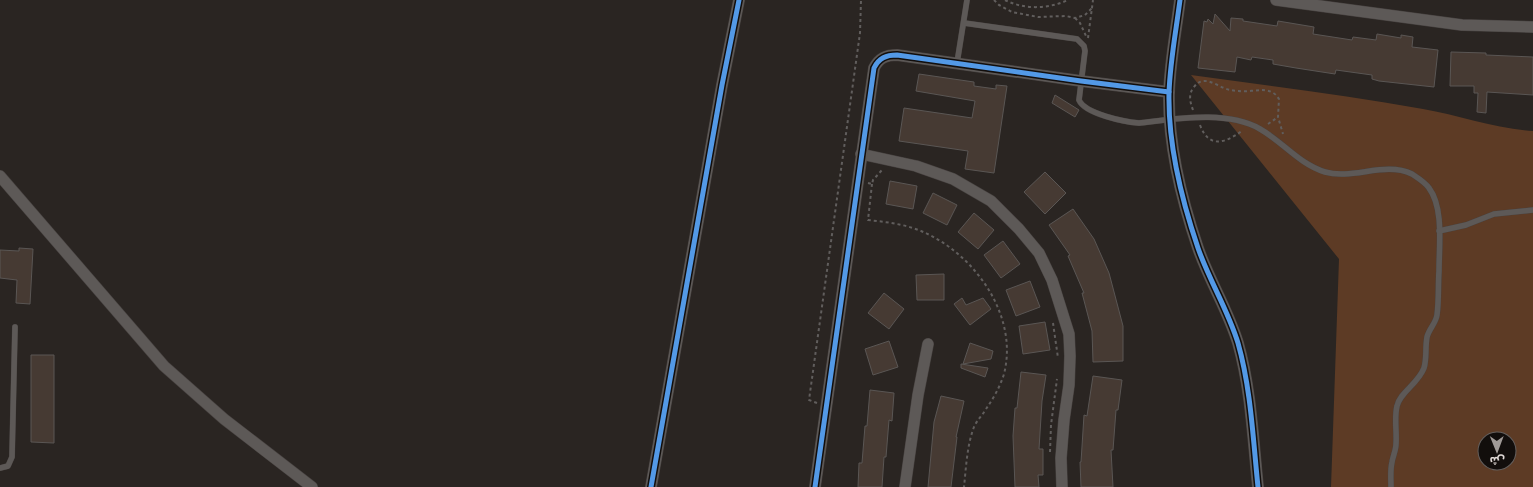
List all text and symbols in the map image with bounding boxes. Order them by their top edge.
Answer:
north arrow [1477,431,1517,471]
text: ش [1490,454,1505,469]

